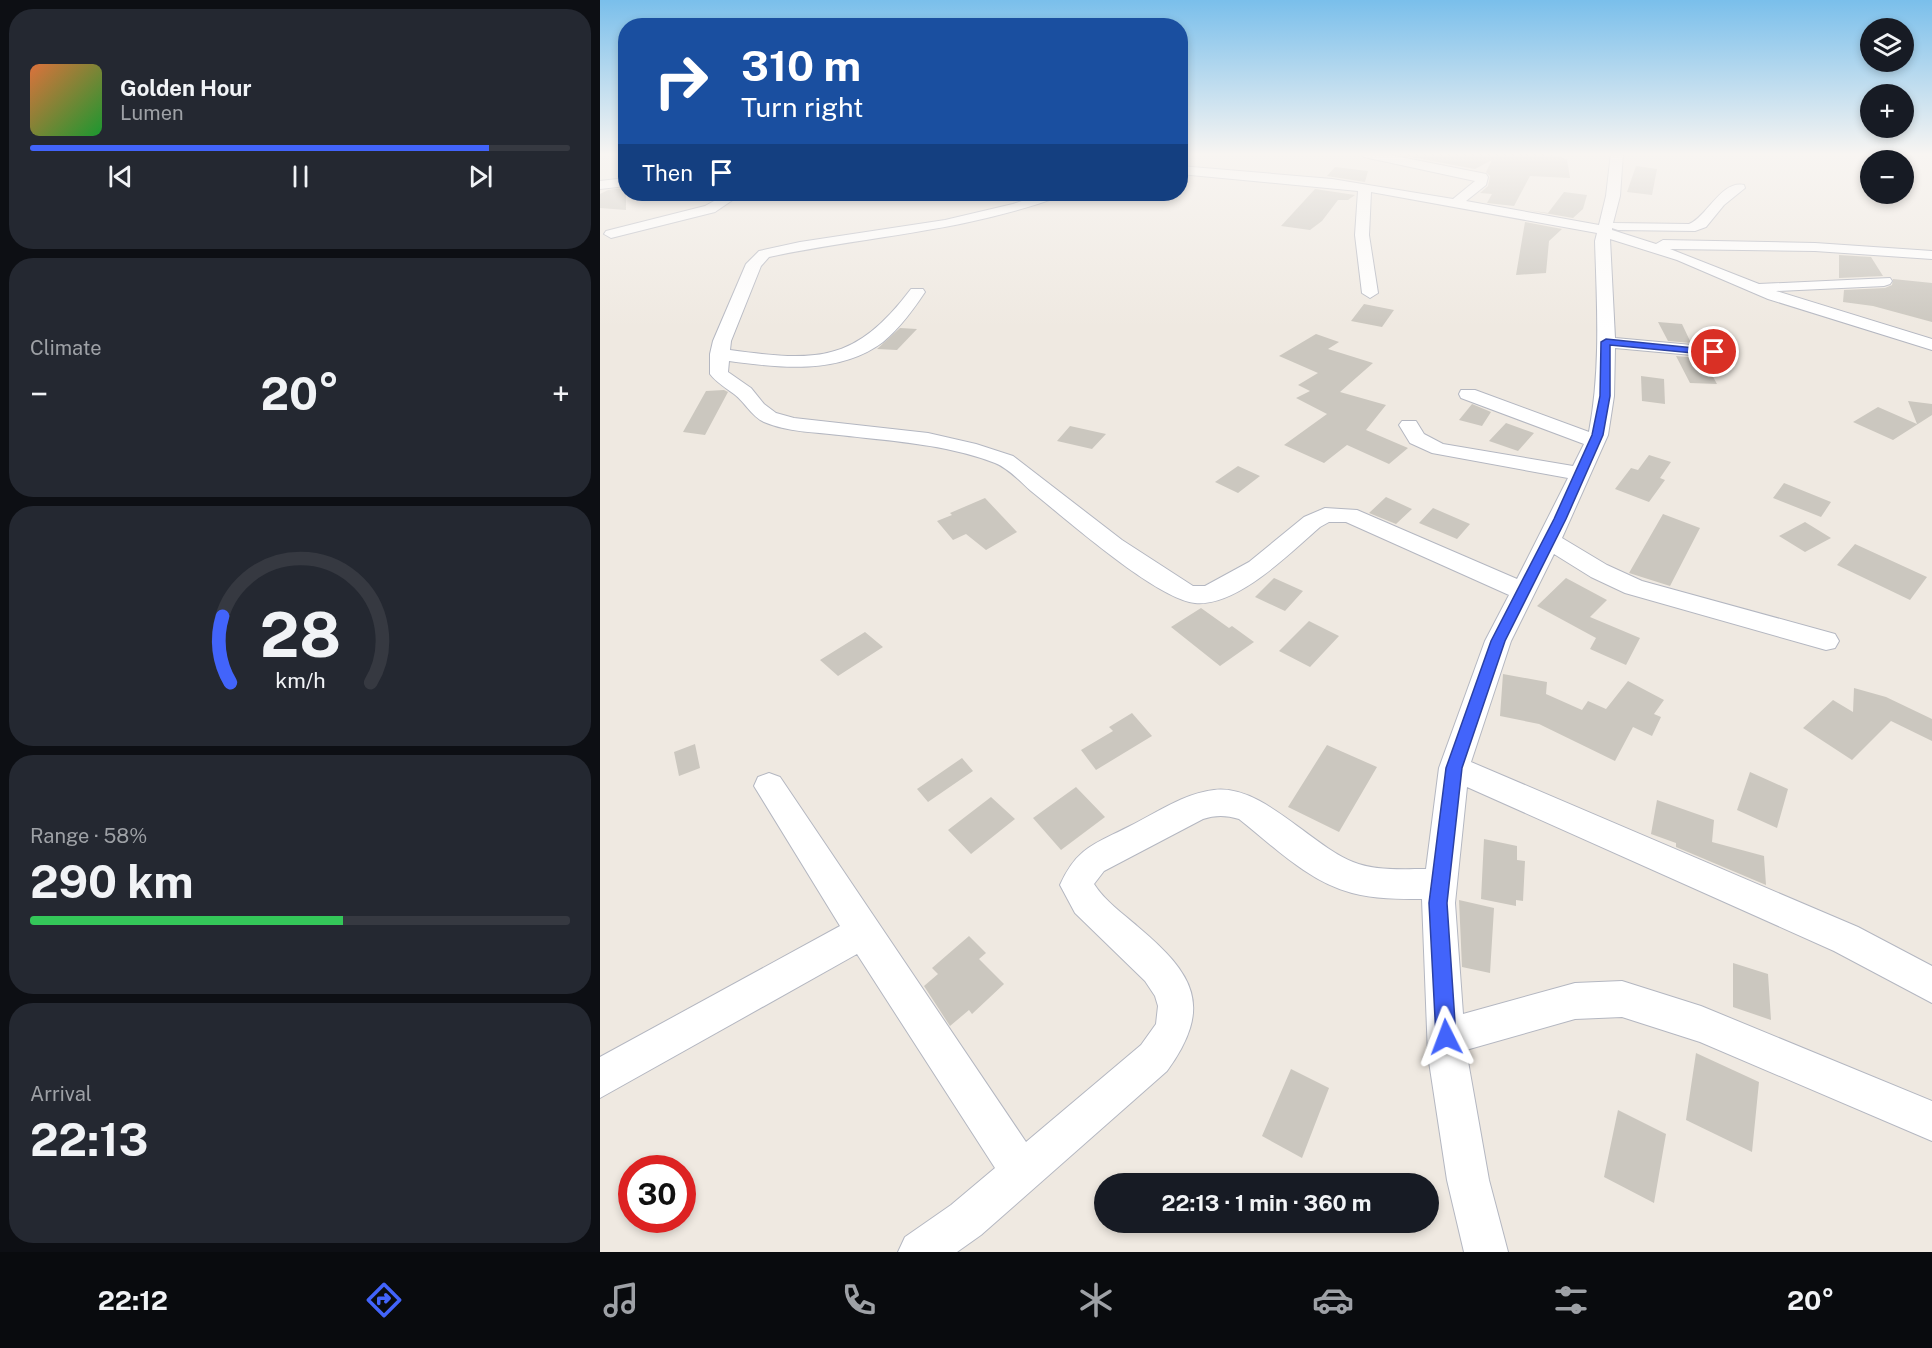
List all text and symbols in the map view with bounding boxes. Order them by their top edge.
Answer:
map controls [1860,18,1914,204]
button: layers [1860,18,1914,72]
text: 310 m [741,41,861,90]
icon: right [642,42,720,120]
text: Golden Hour [120,75,251,101]
button: + [1860,84,1914,138]
text: Turn right [741,91,864,123]
text: Lumen [120,101,184,125]
button: − [1860,150,1914,204]
icon: arrive [705,156,738,189]
icon: previous [104,160,137,193]
icon: pause [284,160,317,193]
icon: next [464,160,497,193]
text: Then [642,160,693,186]
pin [1688,326,1739,377]
icon: arrive [1697,335,1730,368]
text: Climate [30,336,102,360]
text: 20° [261,367,339,420]
text: − [30,375,48,413]
text: + [552,375,570,413]
text: 28 [259,598,341,671]
text: km/h [275,668,325,693]
text: Range · 58% [30,824,147,848]
text: 290 km [30,855,194,908]
position arrow [1414,1005,1478,1069]
text: Arrival [30,1082,92,1106]
text: 22:13 [30,1113,148,1166]
speed limit sign: 30 [618,1155,696,1233]
text: 22:13 · 1 min · 360 m [1162,1190,1371,1216]
icon: directions [363,1279,405,1321]
icon: music [600,1279,642,1321]
icon: phone [838,1279,880,1321]
icon: climate [1075,1279,1117,1321]
icon: car [1312,1279,1354,1321]
icon: filters [1550,1279,1592,1321]
text: 22:12 [98,1284,168,1316]
text: 20° [1787,1284,1834,1316]

